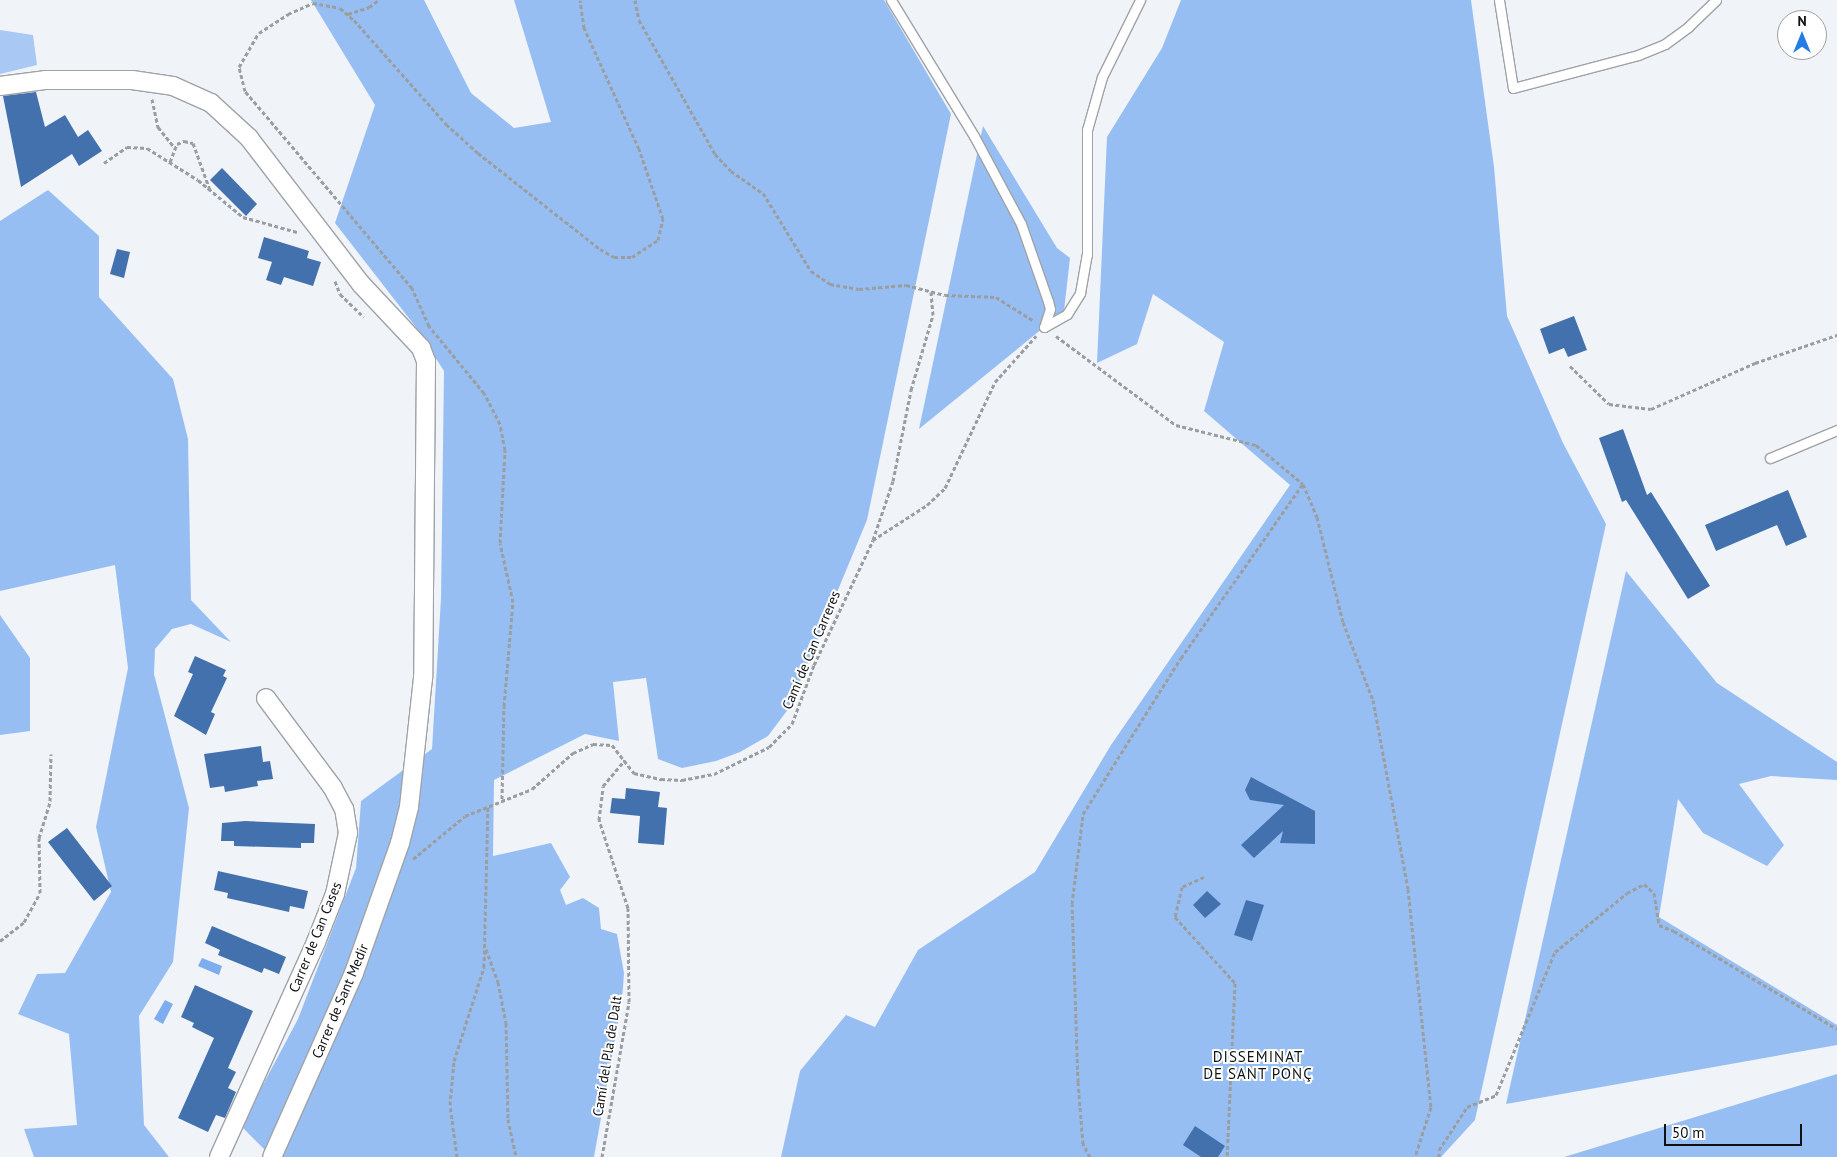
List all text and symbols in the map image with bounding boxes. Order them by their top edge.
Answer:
north arrow [1777,10,1827,60]
text: N [1797,12,1807,30]
street label: Camí de Can Carreres [778,588,844,712]
street label: Carrer de Can Cases [285,879,345,995]
street label: Carrer de Sant Medir [308,941,372,1061]
street label: Camí del Pla de Dalt [589,994,625,1118]
district label: DISSEMINAT DE SANT PONÇ [1201,1047,1315,1082]
scale bar [1667,1114,1804,1146]
text: 50 m [1672,1123,1705,1142]

